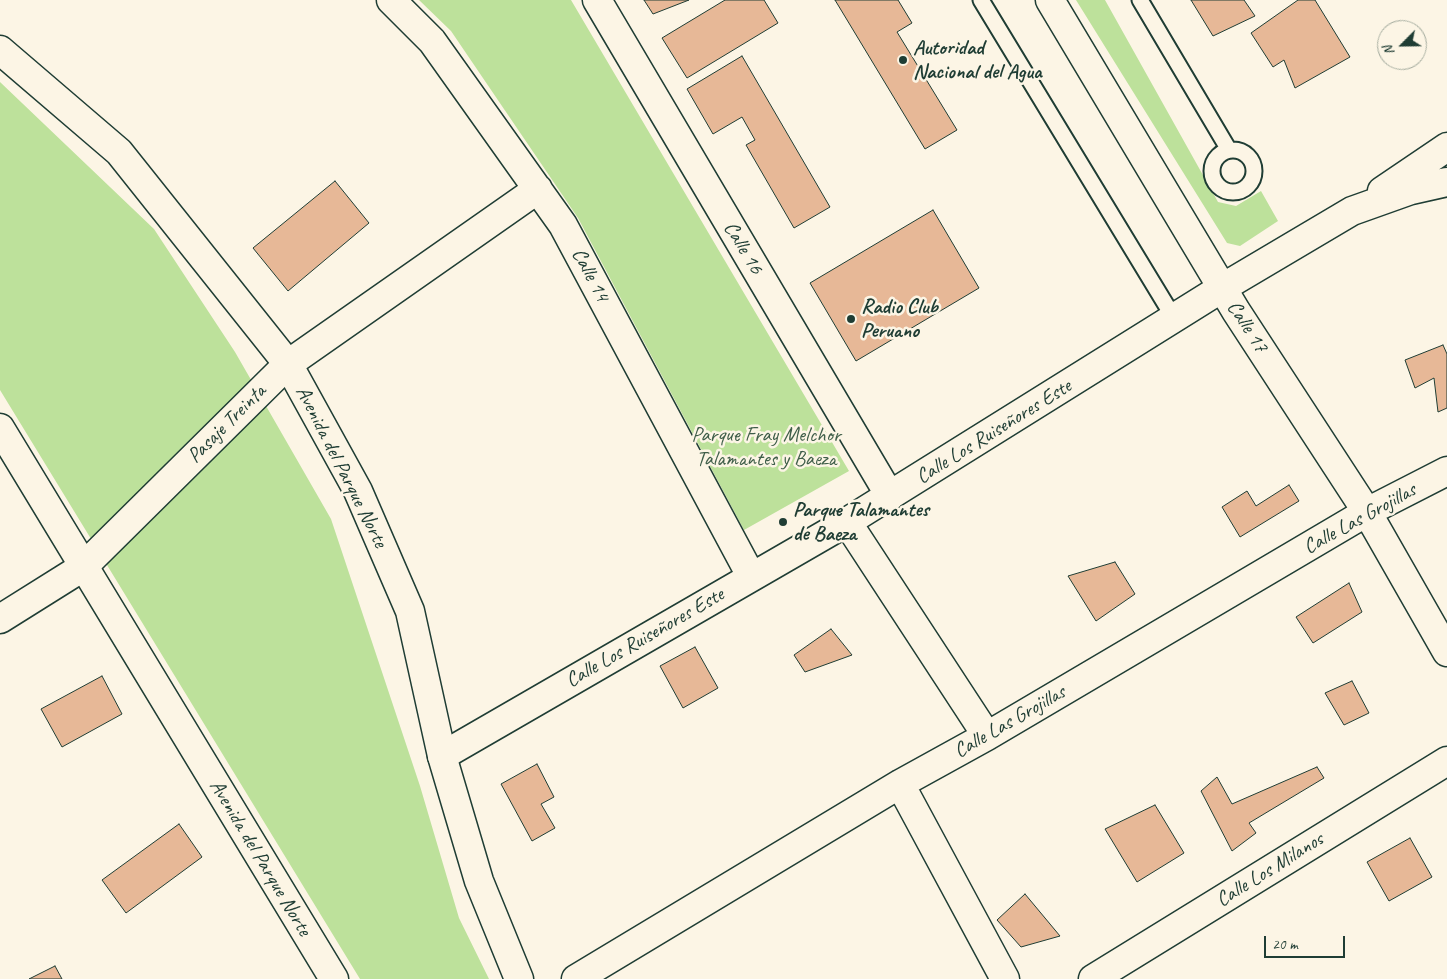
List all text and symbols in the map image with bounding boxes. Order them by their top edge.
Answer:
north arrow [1377,20,1427,70]
place label: Autoridad Nacional del Agua [913,35,1042,85]
text: N [1379,43,1398,58]
marker: Autoridad Nacional del Agua [897,54,909,66]
street label: Calle 16 [718,217,768,279]
street label: Calle 14 [565,244,615,306]
place label: Radio Club Peruano [861,294,938,344]
street label: Calle 17 [1221,296,1273,358]
marker: Radio Club Peruano [845,313,857,325]
street label: Calle Los Ruiseñores Este [912,374,1076,490]
street label: Pasaje Treinta [182,379,272,469]
street label: Avenida del Parque Norte [289,382,393,552]
park label: Parque Fray Melchor Talamantes y Baeza [691,422,841,472]
street label: Calle Las Grojillas [1299,478,1421,560]
place label: Parque Talamantes de Baeza [793,497,929,547]
marker: Parque Talamantes de Baeza [777,516,789,528]
street label: Calle Los Ruiseñores Este [561,582,729,694]
street label: Calle Las Grojillas [950,680,1070,764]
street label: Avenida del Parque Norte [203,775,317,941]
street label: Calle Los Milanos [1212,827,1328,913]
scale bar [1267,926,1348,958]
text: 20 m [1272,935,1298,954]

